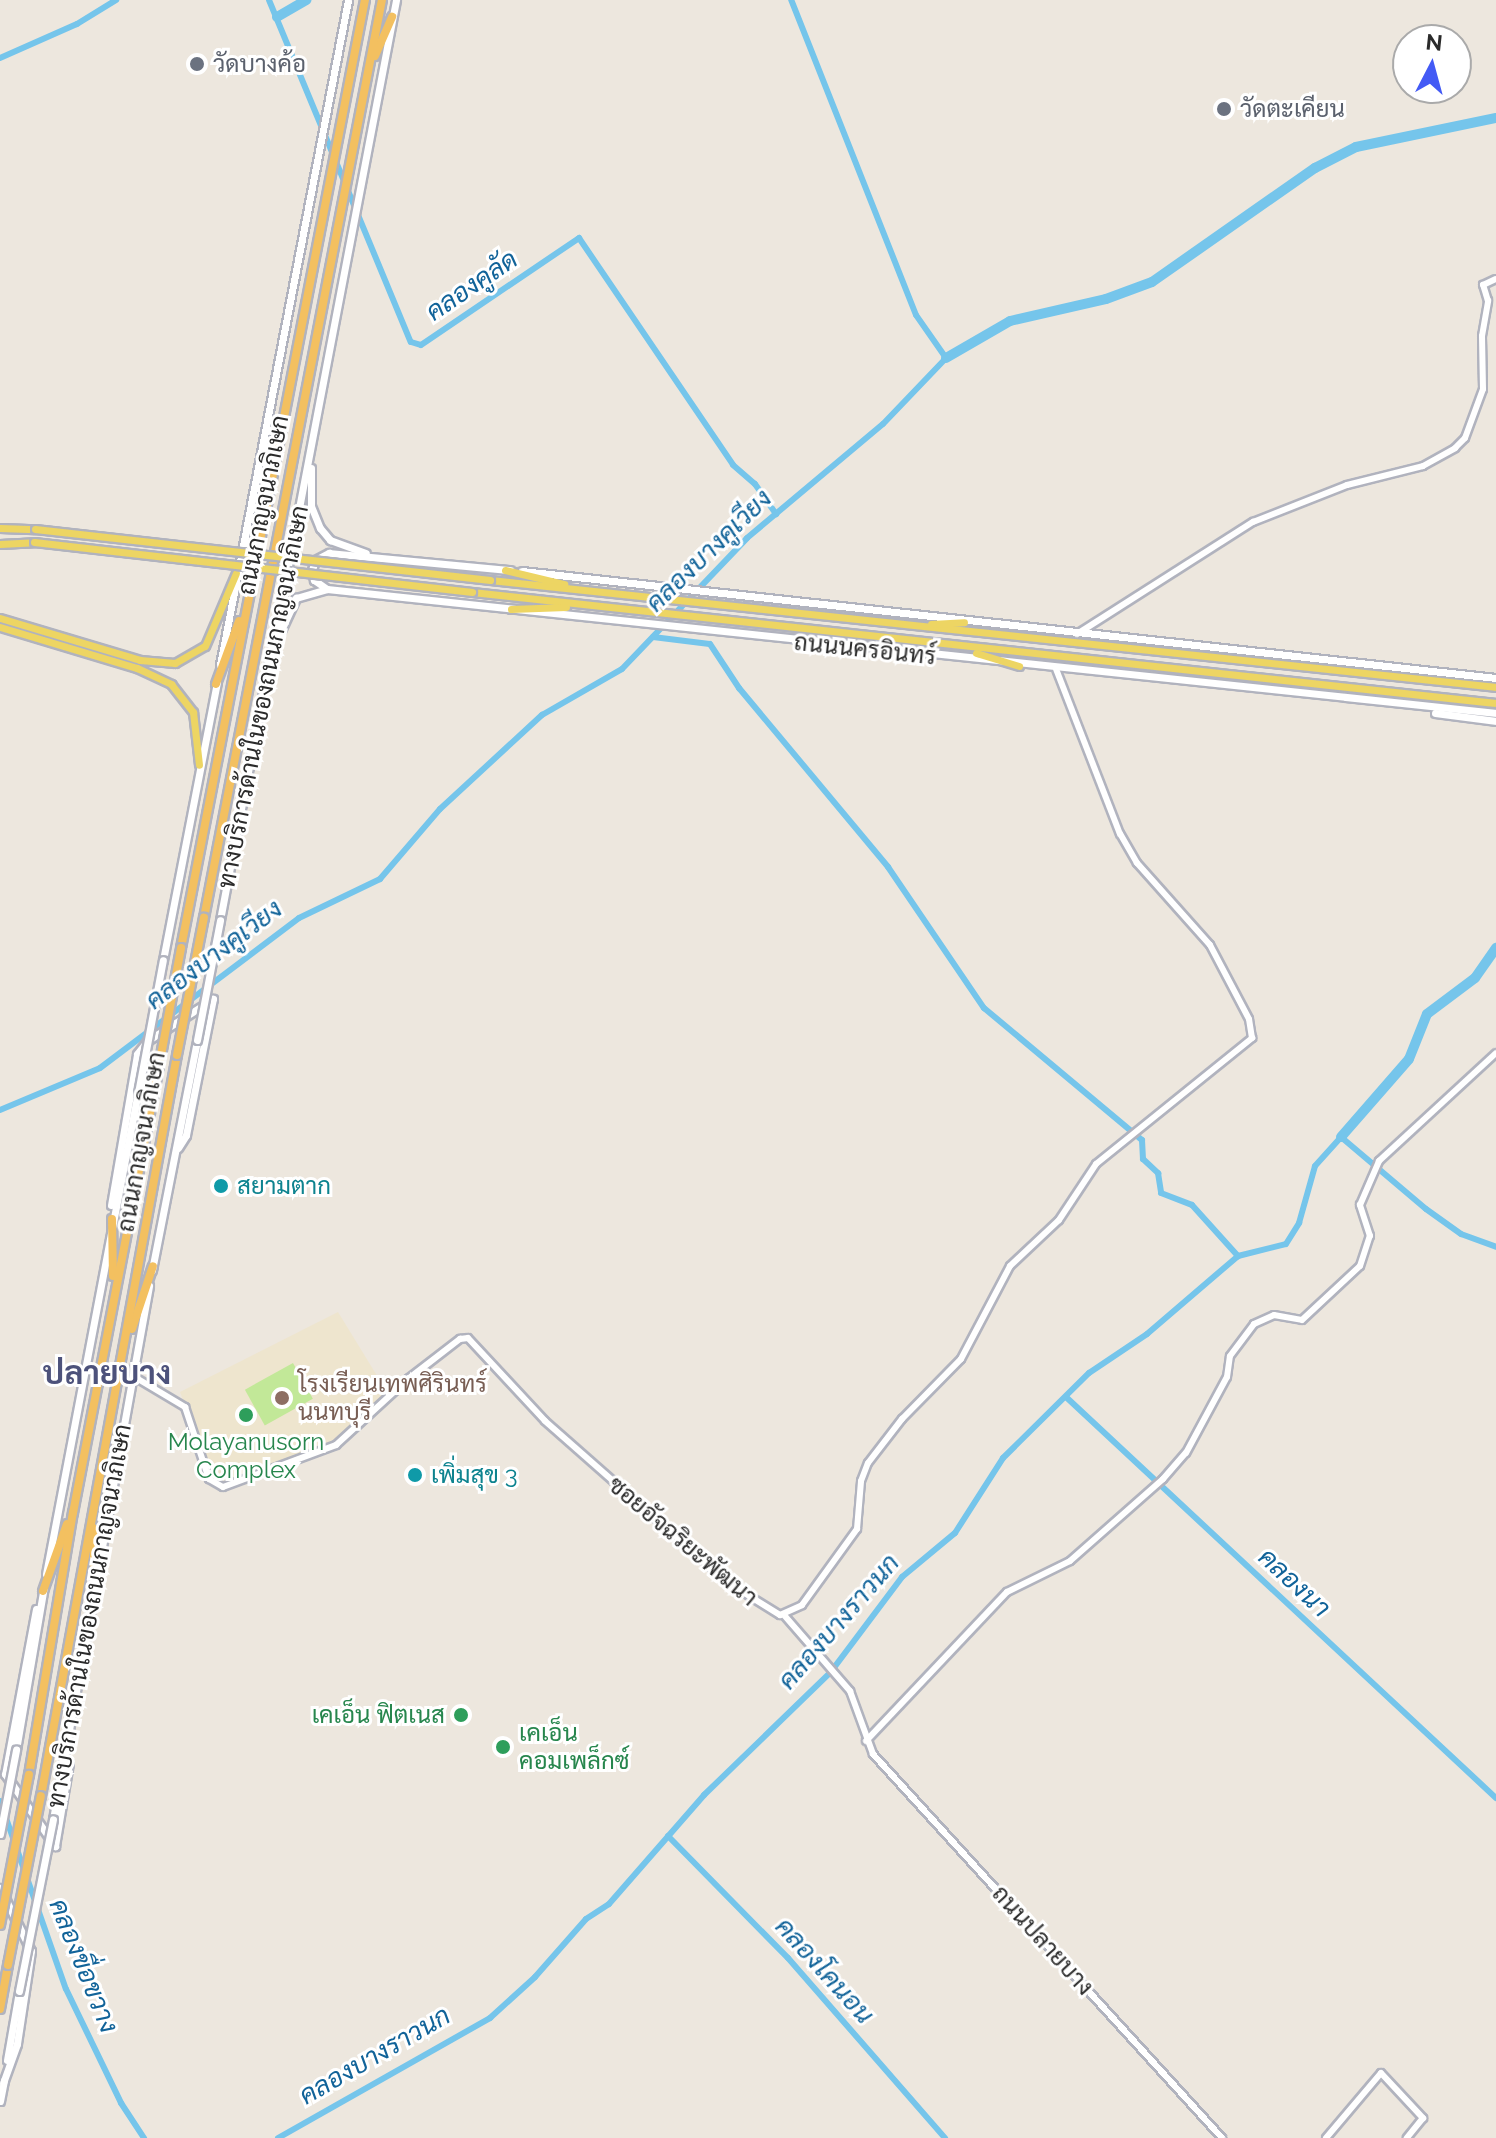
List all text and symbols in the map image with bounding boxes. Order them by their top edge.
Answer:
north arrow [1392,24,1472,104]
text: N [1425,28,1444,56]
place label: วัดบางค้อ [213,50,306,78]
marker: วัดบางค้อ [188,55,206,73]
place label: วัดตะเคียน [1240,95,1345,123]
marker: วัดตะเคียน [1215,100,1233,118]
water label: คลองคูลัด [420,244,524,328]
street label: ถนนกาญจนาภิเษก [231,413,295,597]
water label: คลองบางคูเวียง [640,483,778,619]
street label: ทางบริการด้านในของถนนกาญจนาภิเษก [212,503,314,891]
street label: ถนนนครอินทร์ [793,627,937,671]
water label: คลองบางคูเวียง [140,894,288,1016]
street label: ถนนกาญจนาภิเษก [111,1050,171,1234]
place label: สยามตาก [237,1172,331,1200]
marker: สยามตาก [212,1177,230,1195]
district label: ปลายบาง [43,1354,171,1392]
place label: โรงเรียนเทพศิรินทร์ นนทบุรี [298,1370,487,1426]
marker: โรงเรียนเทพศิรินทร์ นนทบุรี [273,1389,291,1407]
marker: Molayanusorn Complex [237,1406,255,1424]
street label: ทางบริการด้านในของถนนกาญจนาภิเษก [41,1422,137,1810]
place label: Molayanusorn Complex [168,1428,324,1484]
place label: เพิ่มสุข 3 [431,1461,518,1489]
marker: เพิ่มสุข 3 [406,1466,424,1484]
street label: ซอยอัจฉริยะพัฒนา [602,1470,764,1612]
water label: คลองนา [1252,1542,1336,1624]
water label: คลองบางราวนก [772,1548,906,1696]
place label: เคเอ็น ฟิตเนส [312,1701,445,1729]
marker: เคเอ็น ฟิตเนส [452,1706,470,1724]
place label: เคเอ็น คอมเพล็กซ์ [519,1719,630,1775]
marker: เคเอ็น คอมเพล็กซ์ [494,1738,512,1756]
street label: ถนนปลายบาง [986,1879,1100,2001]
water label: คลองขื่อขวาง [42,1894,124,2038]
water label: คลองโคนอน [768,1912,880,2030]
water label: คลองบางราวนก [294,2000,456,2112]

